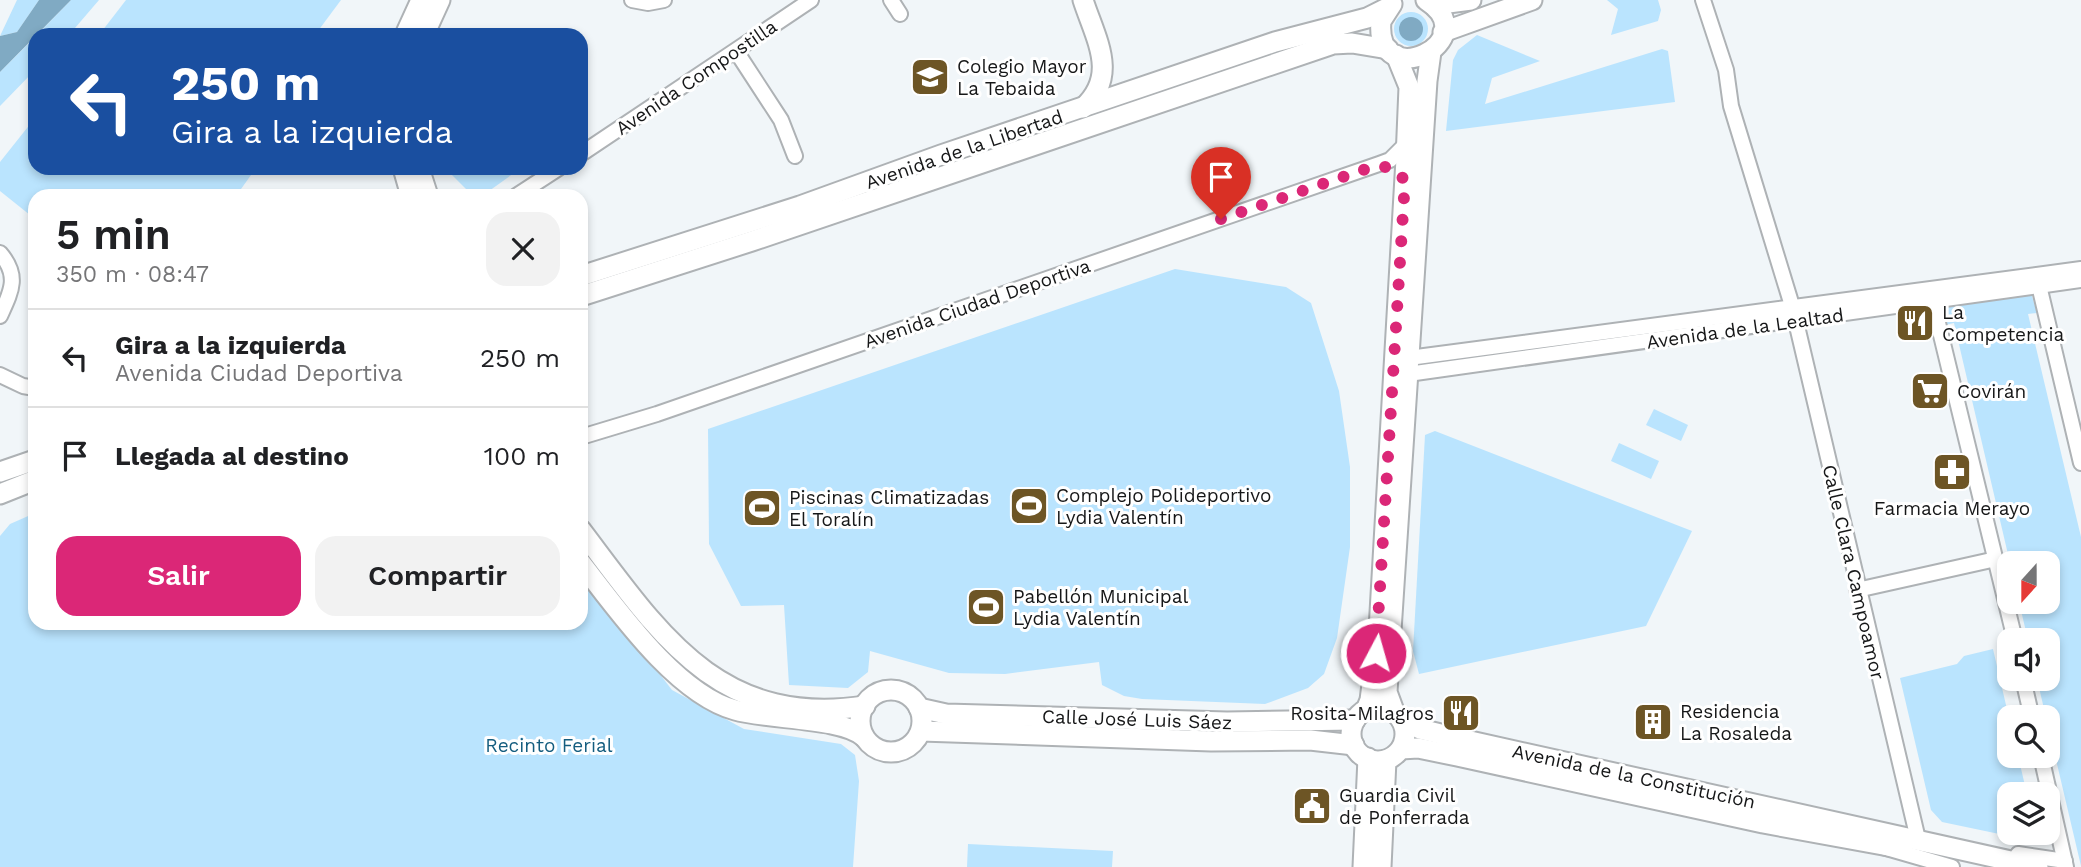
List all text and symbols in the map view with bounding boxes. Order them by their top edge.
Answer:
street label: Avenida Compostilla [611,15,781,140]
text: 250 m [171,54,320,112]
place label: Colegio Mayor La Tebaida [957,55,1087,100]
icon: left [56,56,147,147]
school or university icon: Colegio Mayor La Tebaida [909,56,951,98]
street label: Avenida de la Libertad [862,105,1066,194]
text: Gira a la izquierda [171,113,453,151]
pin [1191,147,1251,219]
icon: arrive [1202,158,1240,196]
text: 5 min [56,210,171,259]
button: close [486,212,560,286]
street label: Avenida Ciudad Deportiva [861,254,1094,353]
text: 350 m · 08:47 [56,261,209,288]
place label: La Competencia [1942,301,2065,346]
restaurant icon: La Competencia [1894,302,1936,344]
street label: Avenida de la Lealtad [1645,303,1845,354]
text: Gira a la izquierda [115,330,346,360]
icon: left [56,339,94,377]
text: 250 m [480,343,560,373]
text: Avenida Ciudad Deportiva [115,360,403,387]
supermarket icon: Covirán [1909,370,1951,412]
place label: Covirán [1957,380,2026,403]
icon: arrive [56,437,94,475]
text: Llegada al destino [115,441,349,471]
text: 100 m [484,441,560,471]
pharmacy icon: Farmacia Merayo [1931,451,1973,493]
street label: Calle Clara Campoamor [1818,462,1890,682]
place label: Complejo Polideportivo Lydia Valentín [1056,484,1272,529]
sports icon: Complejo Polideportivo Lydia Valentín [1008,485,1050,527]
place label: Piscinas Climatizadas El Toralín [789,486,989,531]
sports icon: Piscinas Climatizadas El Toralín [741,487,783,529]
place label: Farmacia Merayo [1874,497,2030,520]
button: Salir [56,536,301,616]
button: Compartir [315,536,560,616]
north arrow [1997,551,2060,614]
map controls [1997,551,2060,845]
place label: Pabellón Municipal Lydia Valentín [1013,585,1188,630]
sports icon: Pabellón Municipal Lydia Valentín [965,586,1007,628]
position arrow [1339,616,1413,690]
button: sound [1997,628,2060,691]
restaurant icon: Rosita-Milagros [1440,692,1482,734]
place label: Residencia La Rosaleda [1680,700,1792,745]
building icon: Residencia La Rosaleda [1632,701,1674,743]
place label: Rosita-Milagros [1290,702,1434,725]
street label: Calle José Luis Sáez [1042,705,1232,734]
button: search [1997,705,2060,768]
park label: Recinto Ferial [485,734,613,757]
street label: Avenida de la Constitución [1510,739,1758,814]
button: layers [1997,782,2060,845]
place label: Guardia Civil de Ponferrada [1339,784,1470,829]
public building icon: Guardia Civil de Ponferrada [1291,785,1333,827]

